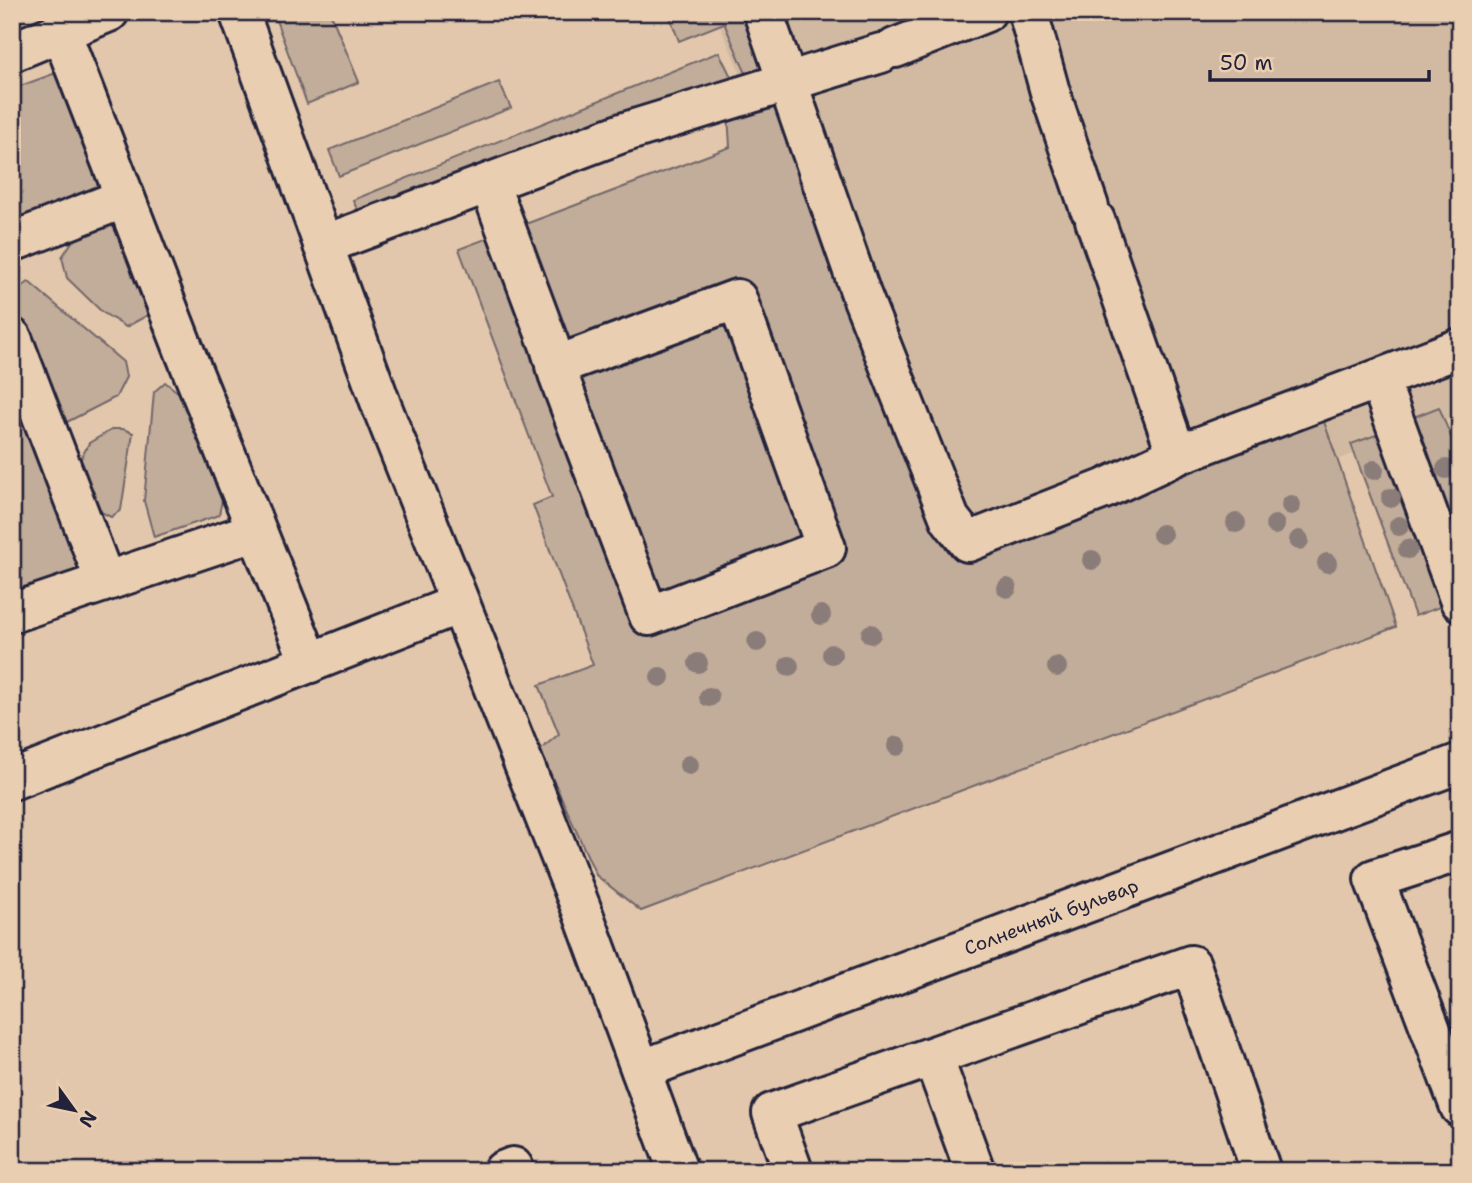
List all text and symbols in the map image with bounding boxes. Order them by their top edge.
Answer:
scale bar [1210,38,1428,82]
text: 50 m [1220,49,1273,77]
street label: Солнечный бульвар [961,872,1142,960]
north arrow [38,1074,108,1144]
text: N [73,1106,102,1132]

